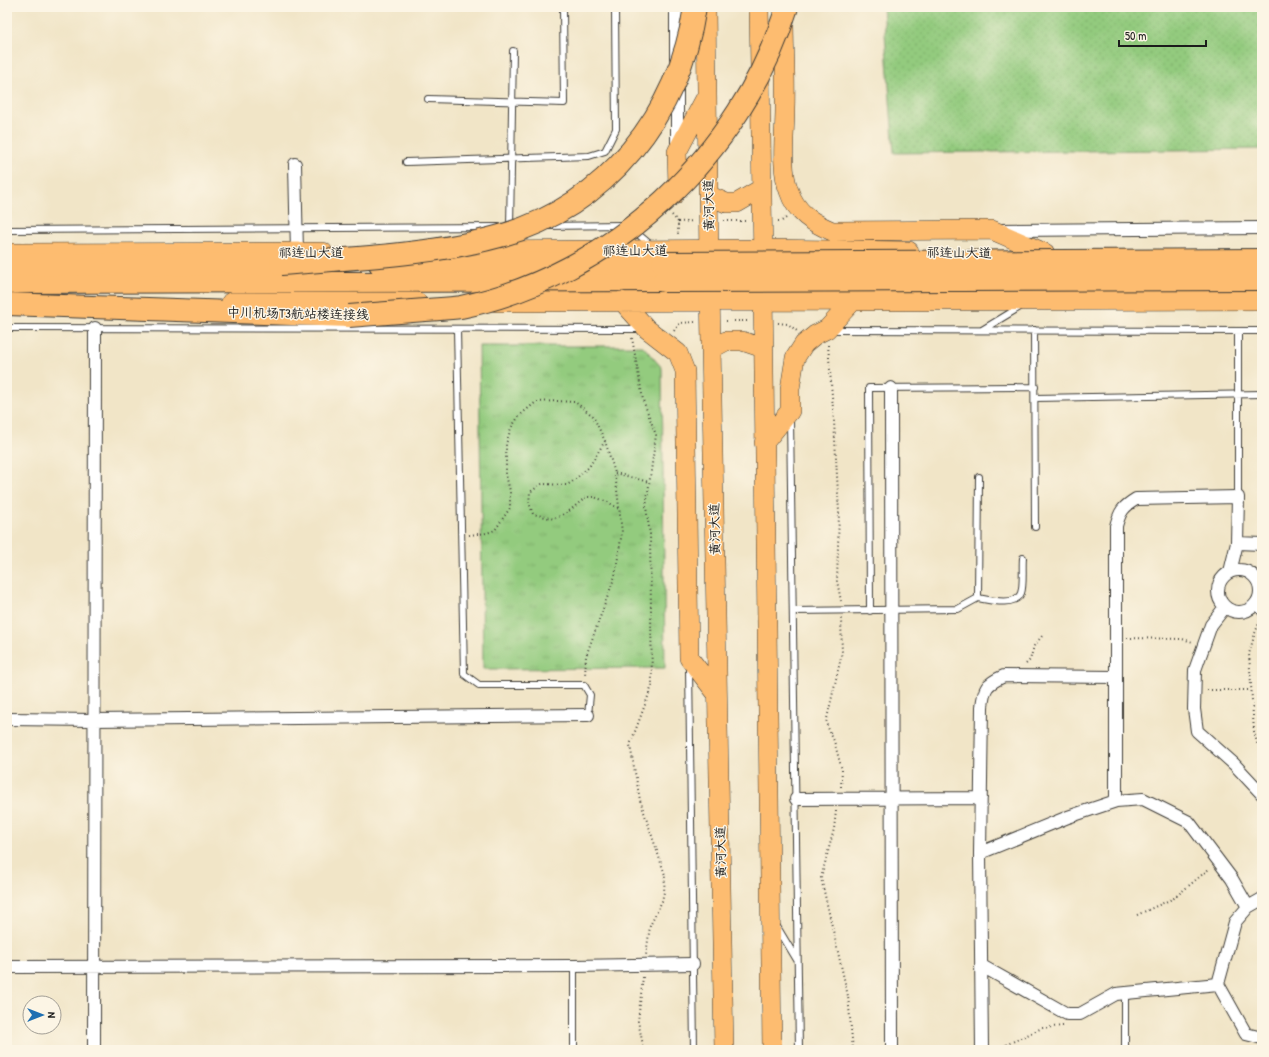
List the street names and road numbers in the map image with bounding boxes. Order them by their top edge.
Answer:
street label: 黄河大道 [699,179,717,231]
street label: 祁连山大道 [602,241,668,259]
street label: 祁连山大道 [926,242,992,262]
street label: 祁连山大道 [278,243,344,261]
street label: 中川机场T3航站楼连接线 [227,303,369,323]
street label: 黄河大道 [705,503,723,555]
street label: 黄河大道 [711,826,729,878]

